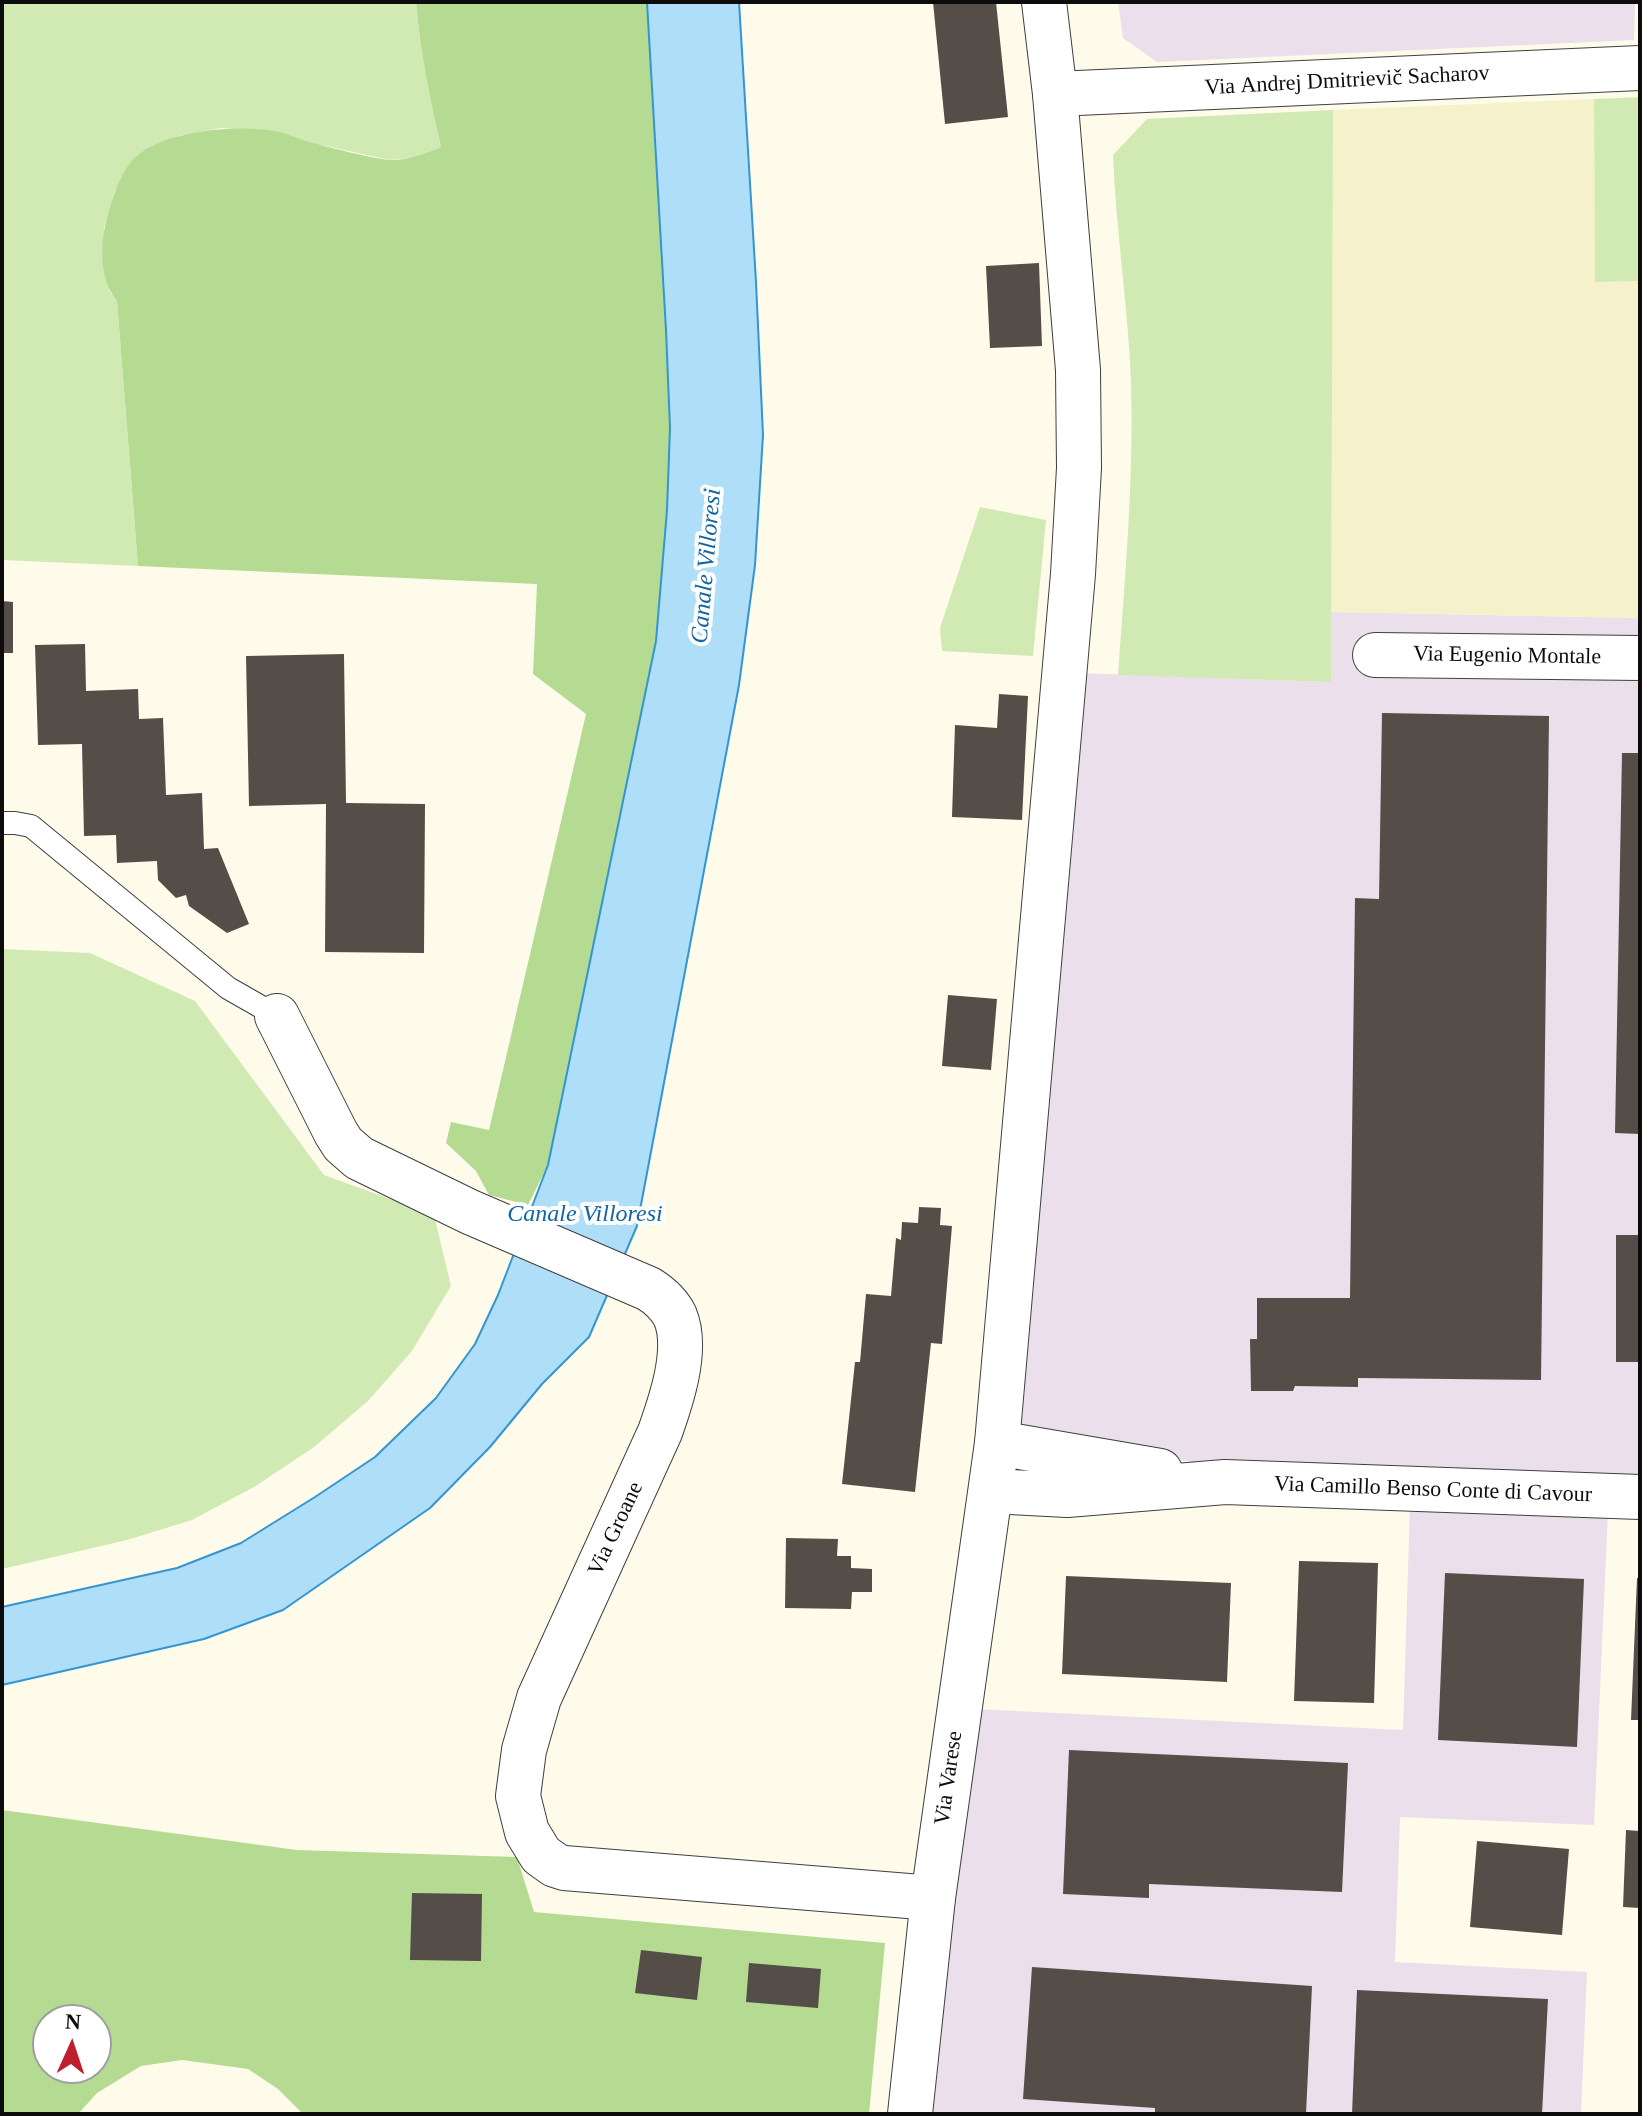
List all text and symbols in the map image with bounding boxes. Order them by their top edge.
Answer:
street label: Via Andrej Dmitrievič Sacharov [1204,60,1490,102]
water label: Canale Villoresi [686,487,728,645]
street label: Via Eugenio Montale [1413,641,1601,671]
water label: Canale Villoresi [507,1201,663,1229]
street label: Via Camillo Benso Conte di Cavour [1274,1471,1592,1509]
street label: Via Groane [583,1478,649,1580]
street label: Via Varese [929,1729,969,1827]
north arrow [32,2004,112,2084]
text: N [65,2009,82,2034]

